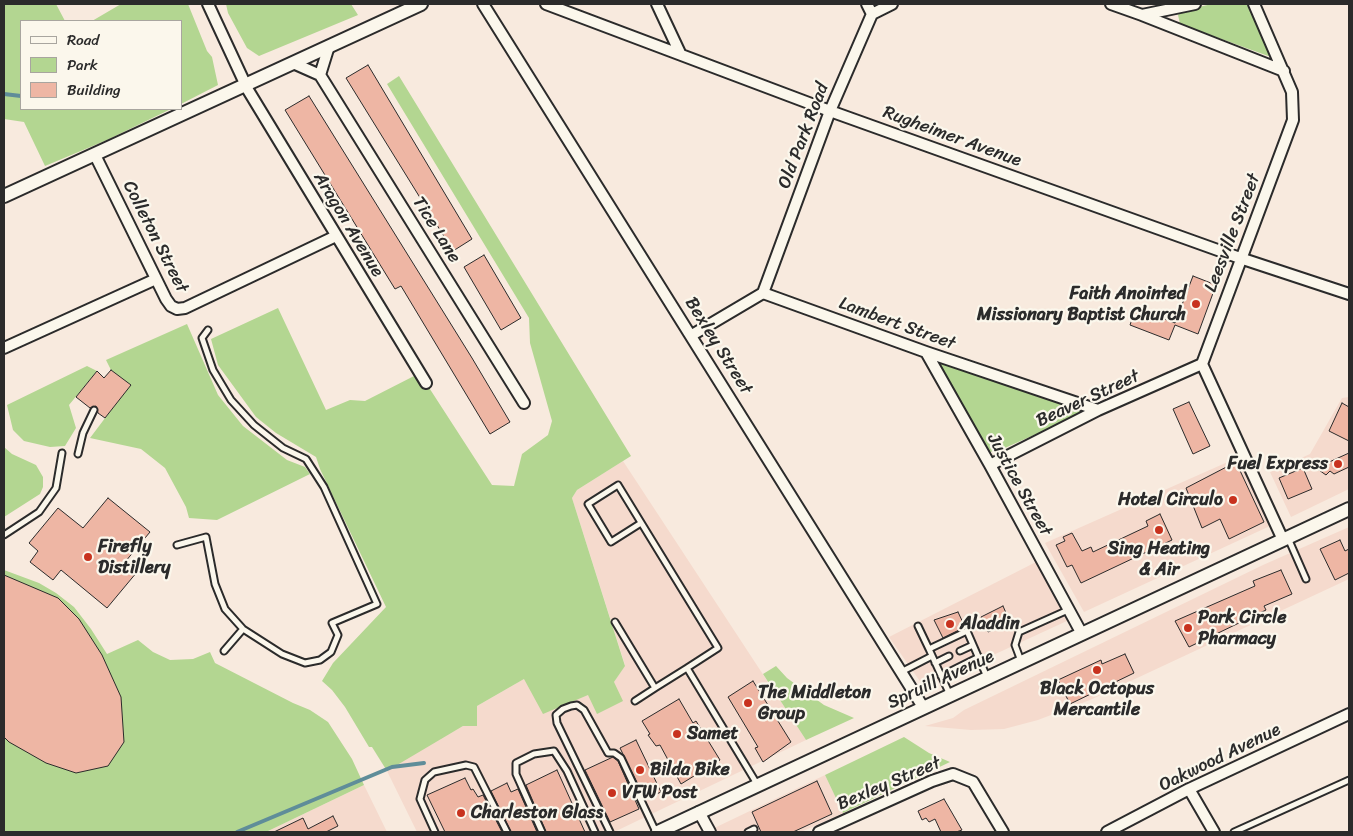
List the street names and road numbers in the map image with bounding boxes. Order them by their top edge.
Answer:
street label: Old Park Road [774,80,834,192]
street label: Rugheimer Avenue [880,102,1024,172]
street label: Aragon Avenue [308,169,388,281]
street label: Leesville Street [1201,171,1265,295]
street label: Colleton Street [118,177,192,297]
street label: Tice Lane [407,193,465,267]
street label: Bexley Street [680,293,756,399]
street label: Lambert Street [836,293,958,355]
street label: Beaver Street [1033,366,1143,432]
street label: Justice Street [982,430,1056,540]
street label: Spruill Avenue [884,646,998,714]
street label: Oakwood Avenue [1156,719,1284,797]
street label: Bexley Street [834,752,944,816]

